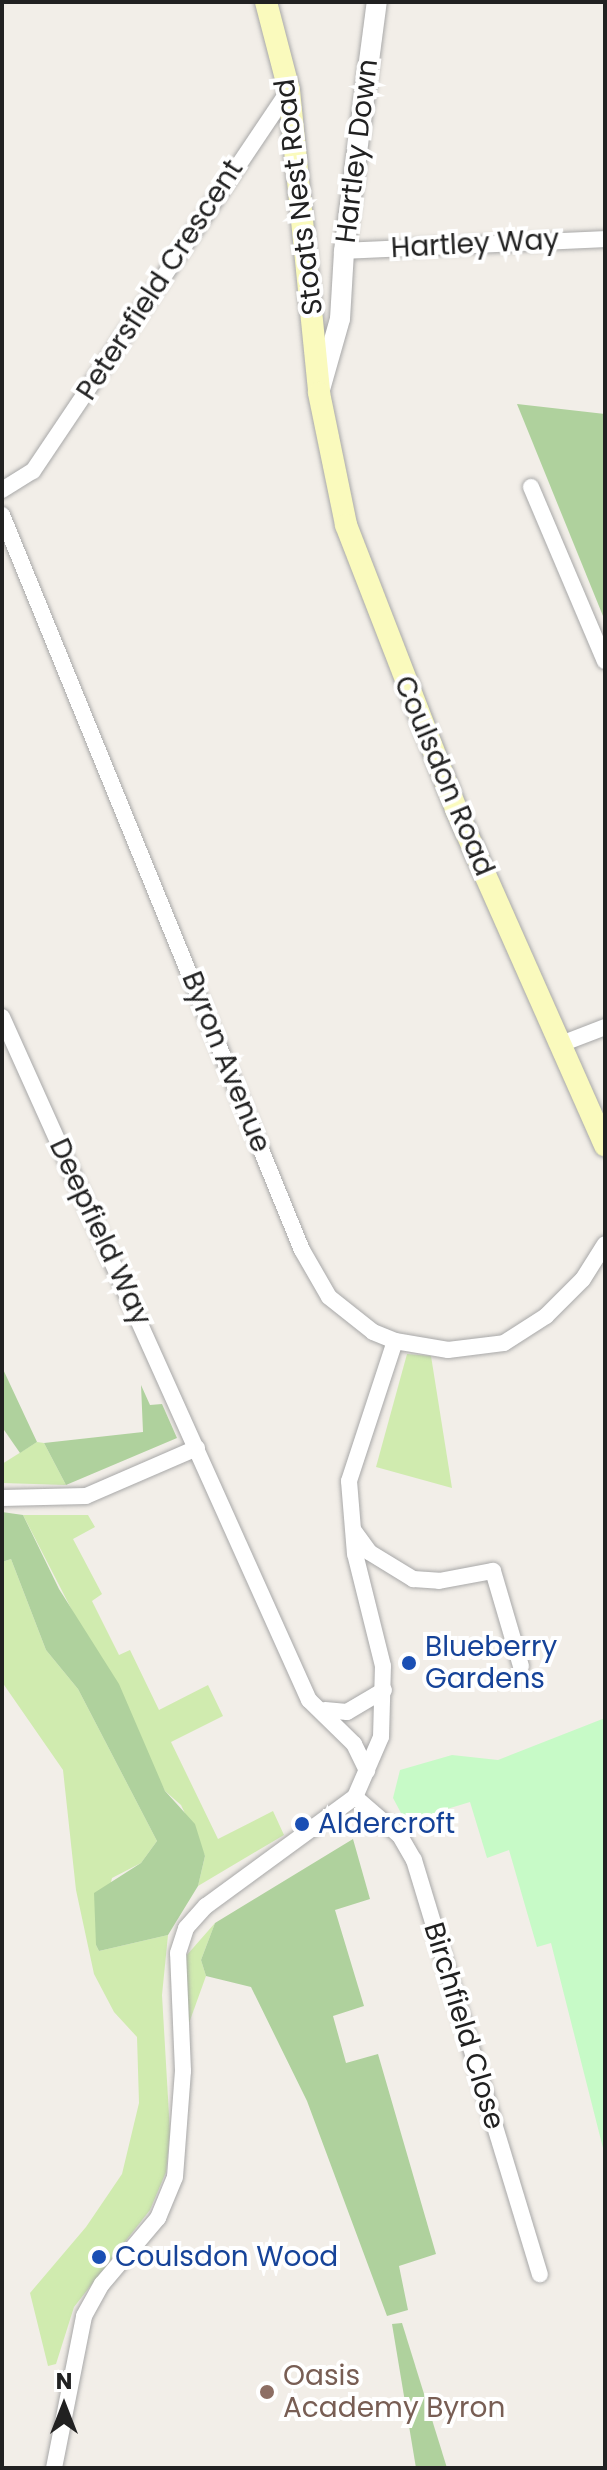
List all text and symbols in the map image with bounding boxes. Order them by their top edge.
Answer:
street label: Hartley Down [329,57,385,245]
street label: Stoats Nest Road [268,77,330,317]
street label: Petersfield Crescent [70,154,250,406]
street label: Hartley Way [390,223,560,265]
street label: Coulsdon Road [387,671,501,881]
street label: Byron Avenue [174,967,278,1157]
street label: Deepfield Way [42,1133,158,1331]
place label: Blueberry Gardens [425,1630,557,1696]
marker: Blueberry Gardens [400,1654,418,1672]
place label: Aldercroft [318,1807,455,1841]
marker: Aldercroft [293,1815,311,1833]
street label: Birchfield Close [417,1918,511,2134]
place label: Coulsdon Wood [115,2240,338,2274]
marker: Coulsdon Wood [90,2248,108,2266]
place label: Oasis Academy Byron [283,2359,505,2425]
north arrow [24,2366,104,2446]
text: N [56,2366,72,2397]
marker: Oasis Academy Byron [258,2383,276,2401]

